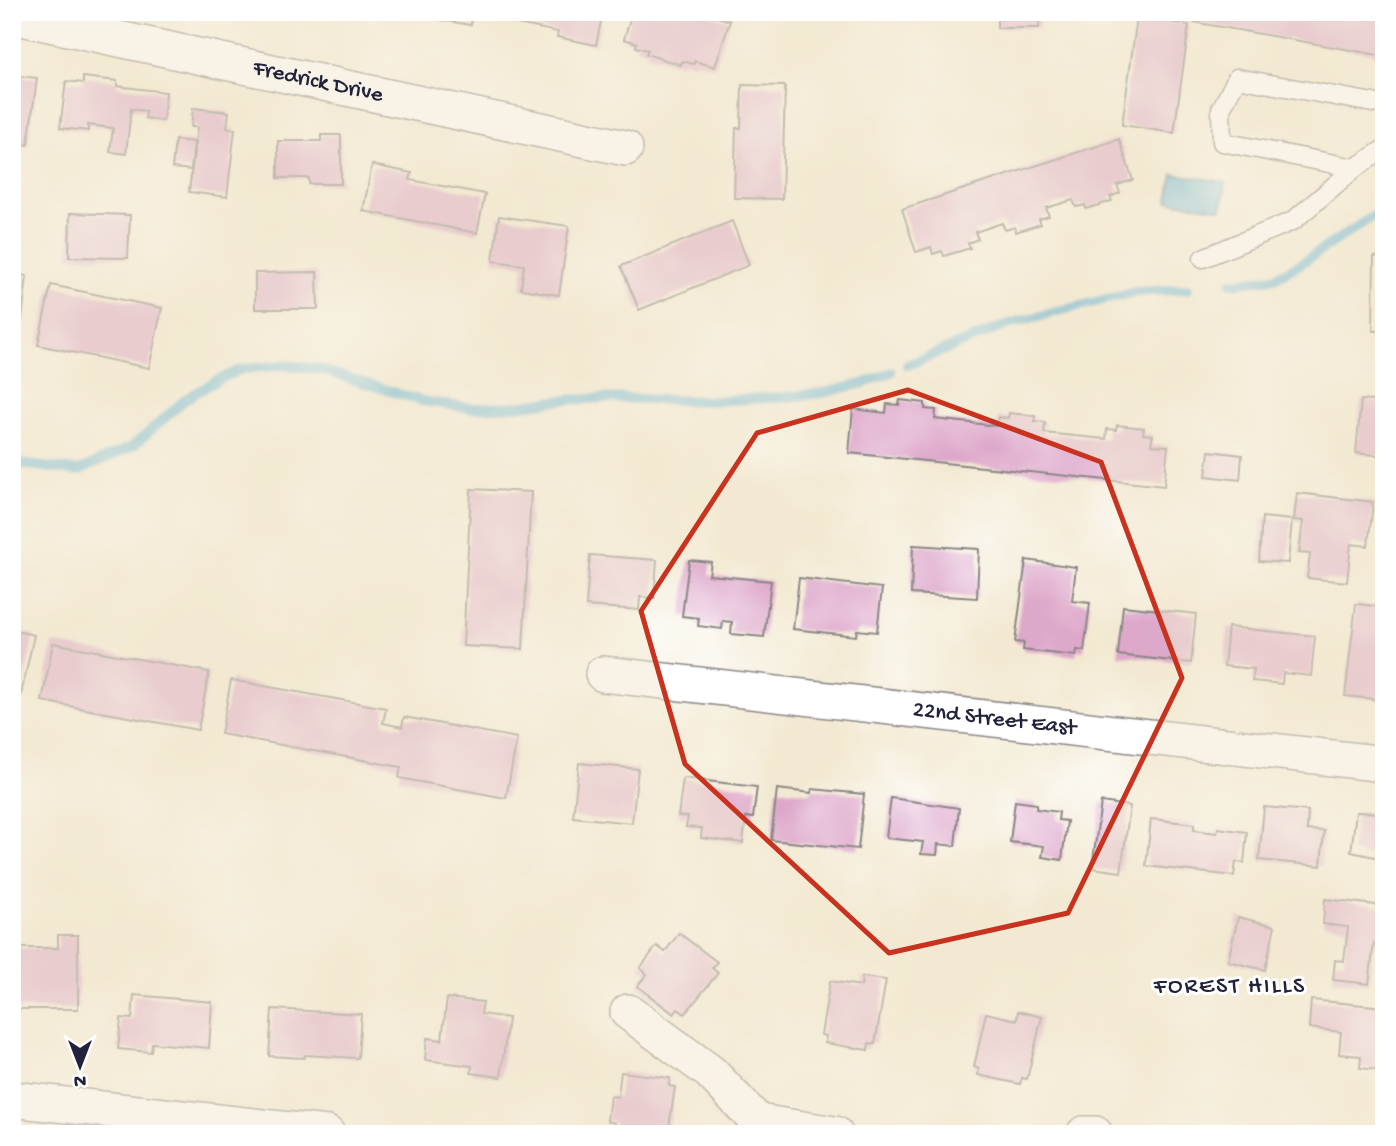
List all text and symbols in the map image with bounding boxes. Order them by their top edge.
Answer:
street label: Fredrick Drive [250,55,387,109]
street label: 22nd Street East [911,696,1079,742]
district label: FOREST HILLS [1153,973,1306,1002]
north arrow [46,1030,116,1100]
text: N [74,1068,86,1091]

